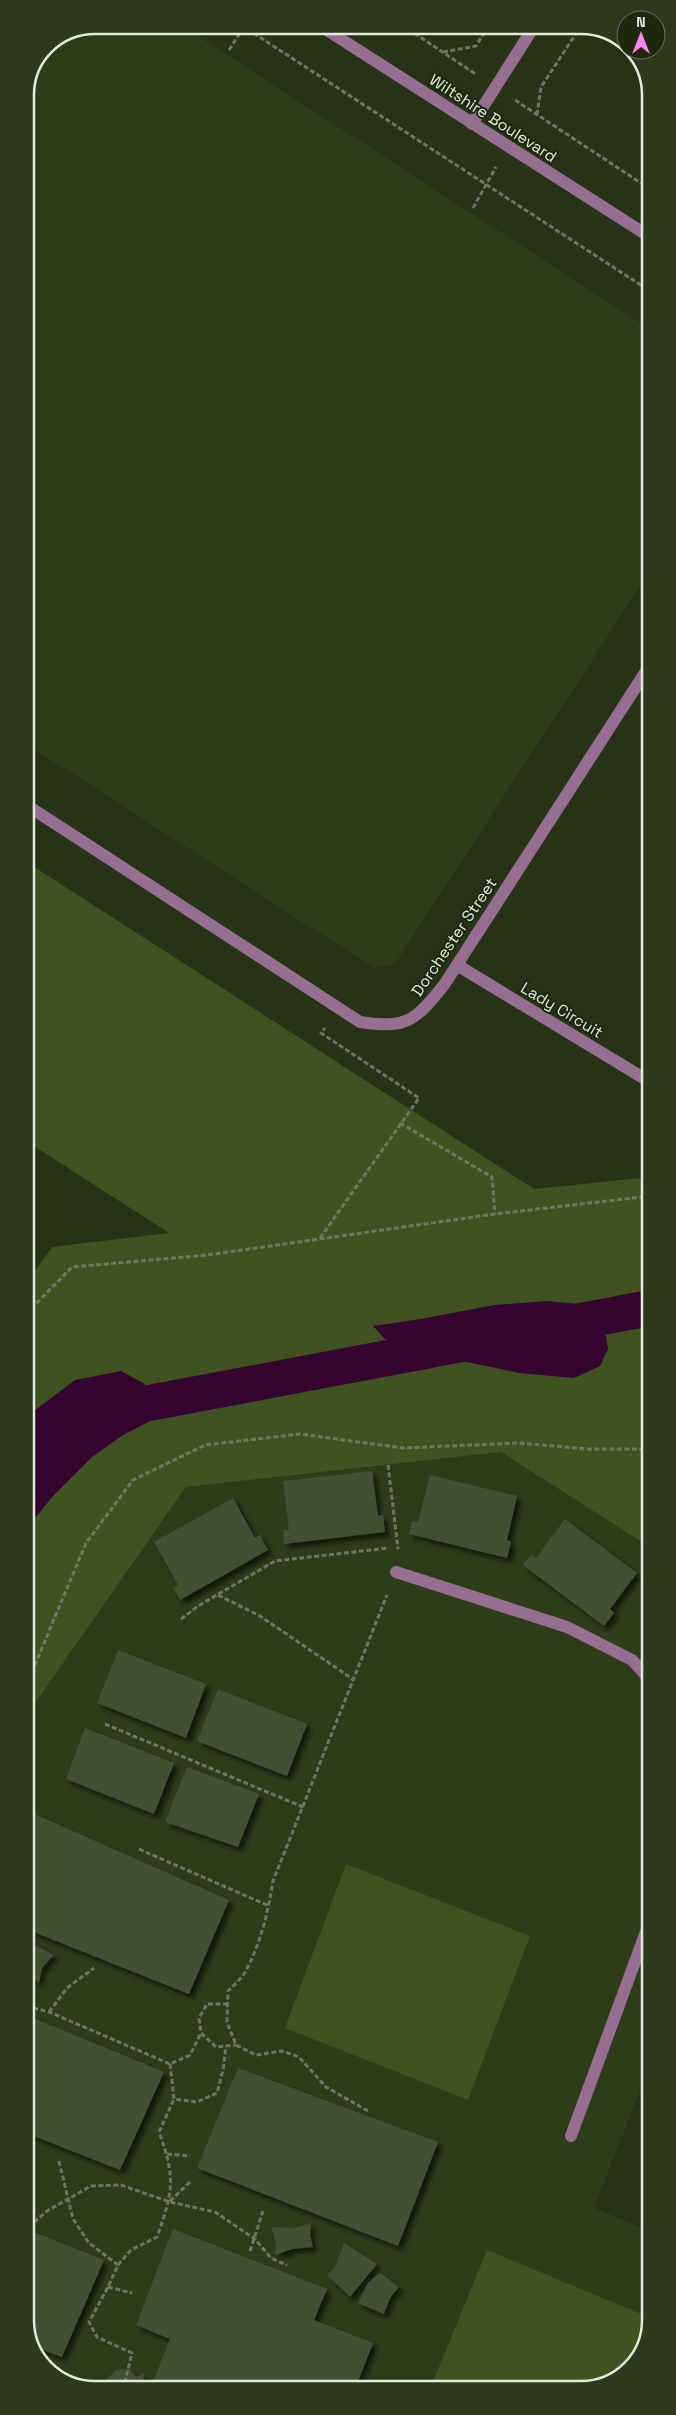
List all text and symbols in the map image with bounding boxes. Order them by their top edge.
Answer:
north arrow [616,10,666,60]
text: N [636,13,646,31]
street label: Wiltshire Boulevard [425,69,561,167]
street label: Dorchester Street [406,874,502,1000]
street label: Lady Circuit [517,977,607,1043]

